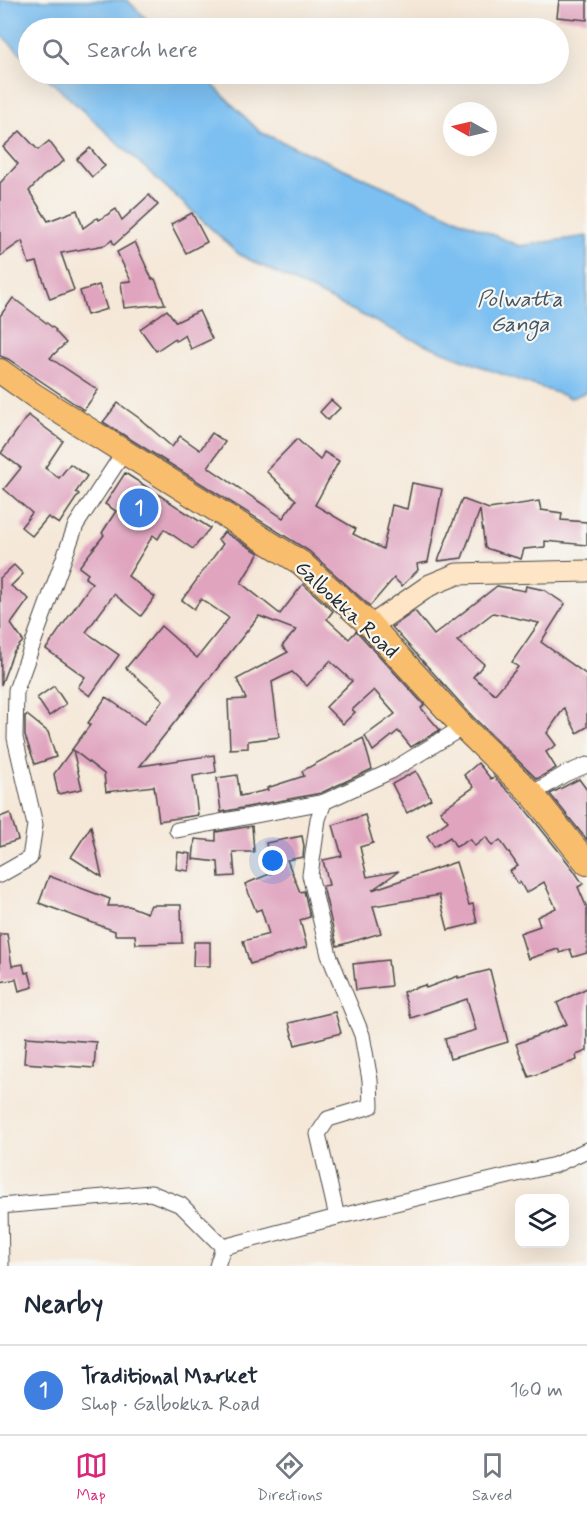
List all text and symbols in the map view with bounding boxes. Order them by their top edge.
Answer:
search box [18,18,569,84]
icon: search [39,35,72,68]
text: Search here [87,37,198,65]
north arrow [443,102,497,156]
water label: Polwatta Ganga [477,286,563,341]
pin: 1 [120,486,158,530]
street label: Galbokka Road [288,554,404,665]
your location [258,846,287,875]
map controls [515,1194,569,1248]
button: layers [515,1194,569,1248]
text: Nearby [24,1288,103,1322]
text: Traditional Market [81,1363,258,1391]
text: 1 [39,1377,48,1404]
text: 160 m [510,1377,563,1404]
text: Shop · Galbokka Road [81,1391,260,1418]
tab: Map [75,1449,108,1506]
tab: Directions [257,1449,323,1506]
tab: Saved [472,1449,512,1506]

